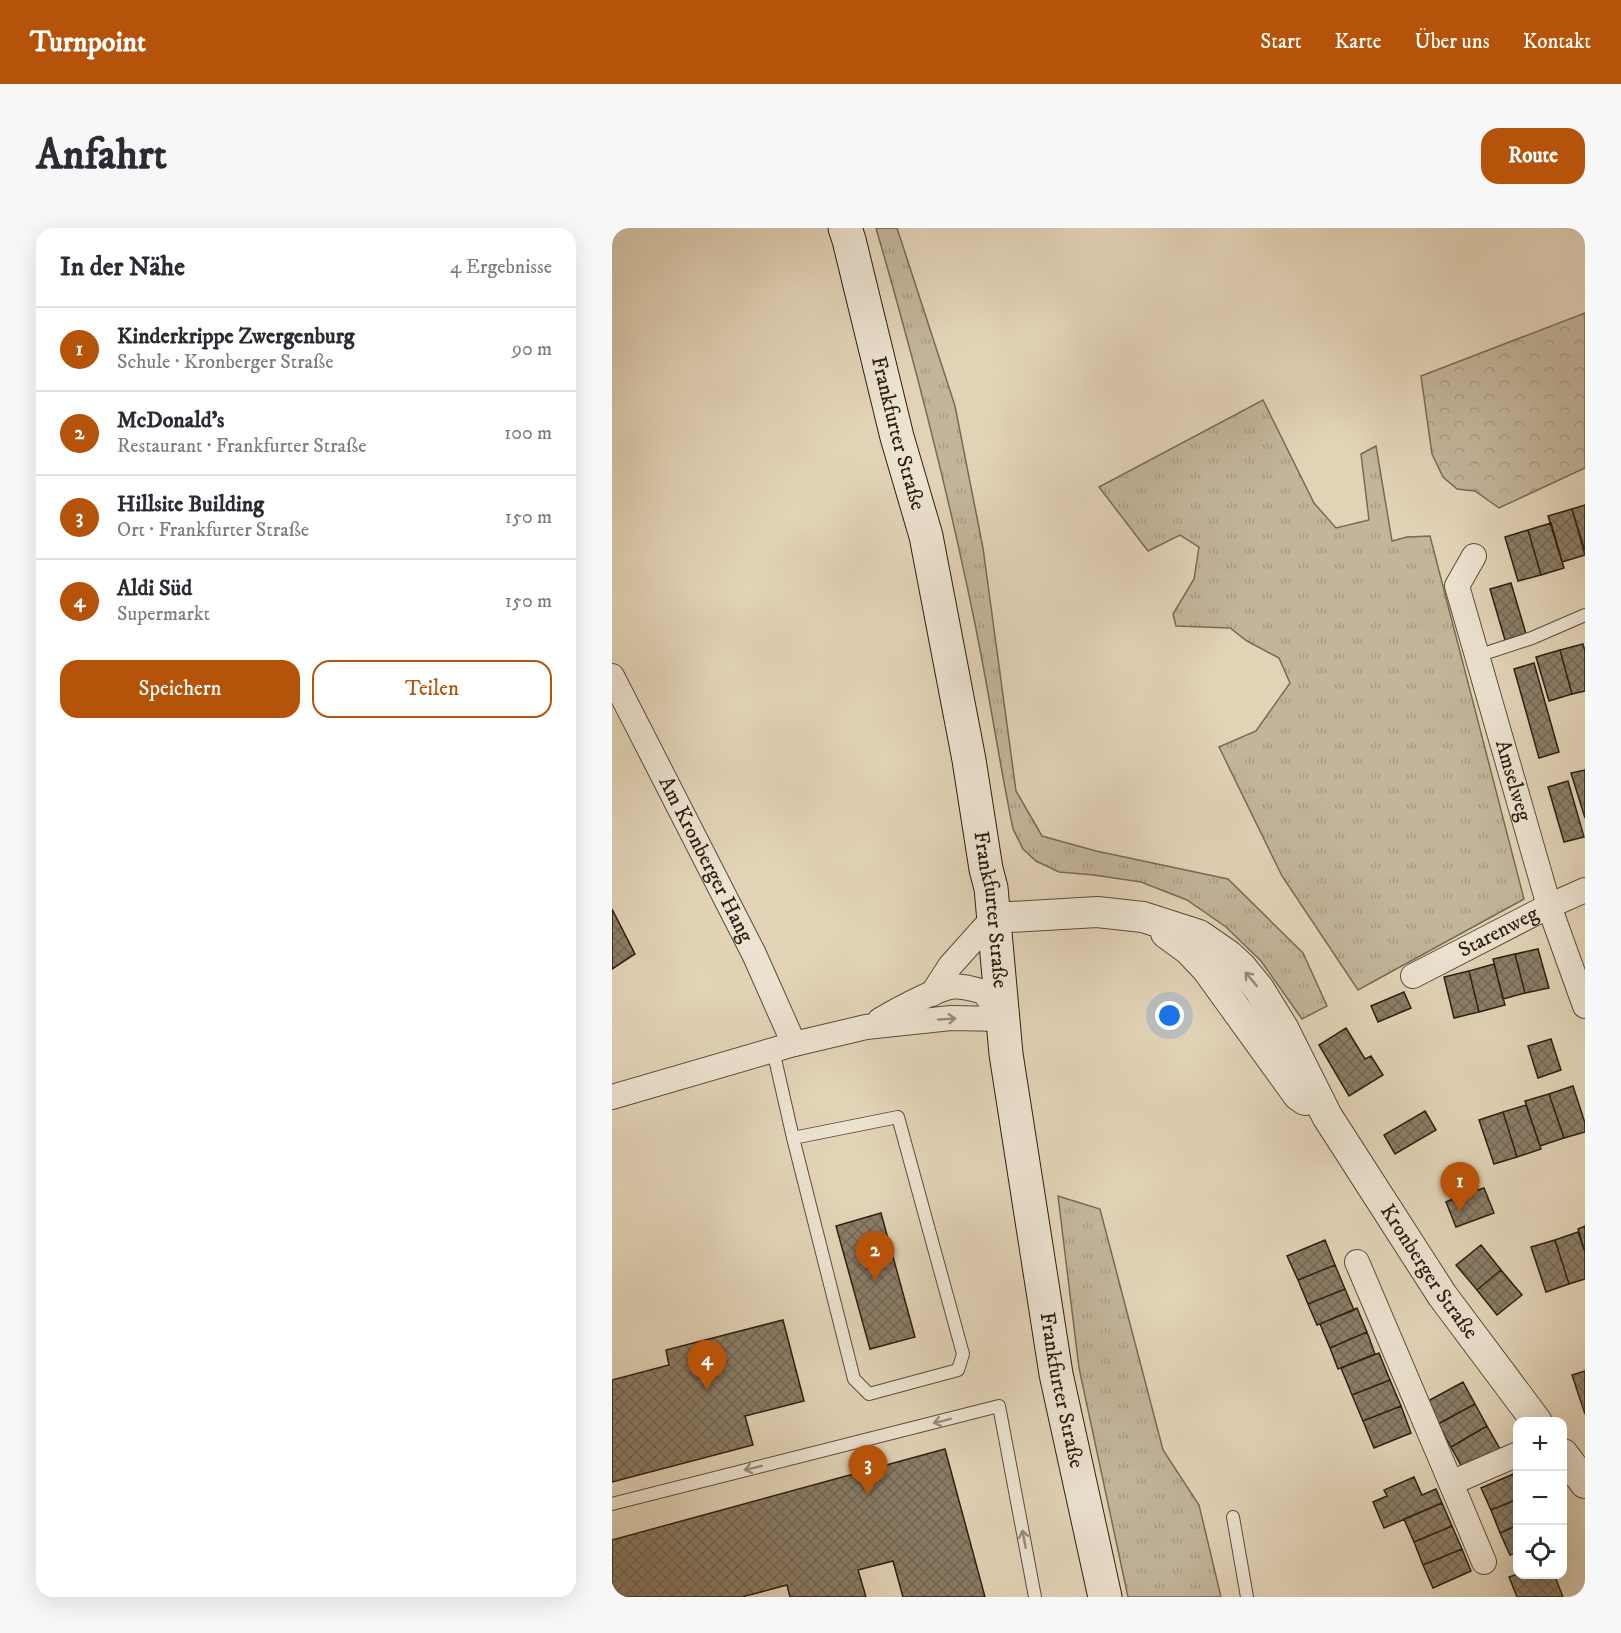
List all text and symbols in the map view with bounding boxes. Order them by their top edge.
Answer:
text: Turnpoint [30,25,146,60]
text: Start [1260,29,1302,55]
text: Karte [1335,29,1381,55]
text: Über uns [1414,29,1490,55]
text: Kontakt [1523,29,1591,55]
button: Route [1481,128,1585,184]
text: Anfahrt [36,130,167,182]
text: In der Nähe [60,251,185,284]
text: 4 Ergebnisse [450,255,552,280]
text: Kinderkrippe Zwergenburg [117,323,355,350]
text: 1 [76,337,83,362]
text: 90 m [512,337,552,362]
text: Schule · Kronberger Straße [117,350,333,375]
street label: Frankfurter Straße [865,354,931,514]
text: McDonald's [117,407,224,434]
text: 2 [75,421,84,446]
text: 100 m [504,421,552,446]
text: Restaurant · Frankfurter Straße [117,434,366,459]
text: Hillsite Building [117,491,264,518]
text: 3 [76,505,83,530]
text: 150 m [505,505,552,530]
text: Ort · Frankfurter Straße [117,518,309,543]
text: Aldi Süd [117,575,192,602]
text: 4 [74,589,85,614]
text: 150 m [505,589,552,614]
text: Supermarkt [117,602,210,627]
button: Speichern [60,660,300,718]
button: Teilen [312,660,552,718]
street label: Amselweg [1489,737,1537,825]
street label: Am Kronberger Hang [653,772,759,947]
street label: Frankfurter Straße [967,829,1013,990]
street label: Starenweg [1454,900,1543,963]
one-way arrow [1244,971,1257,987]
your location [1155,1001,1184,1030]
one-way arrow [936,1013,956,1024]
pin: 1 [1440,1162,1480,1212]
street label: Kronberger Straße [1374,1199,1484,1345]
pin: 2 [856,1232,894,1281]
street label: Frankfurter Straße [1034,1310,1089,1471]
pin: 4 [688,1340,727,1390]
one-way arrow [933,1415,952,1427]
map controls [1513,1417,1567,1579]
button: + [1513,1417,1567,1471]
pin: 3 [848,1446,888,1495]
one-way arrow [743,1463,762,1475]
button: − [1513,1471,1567,1525]
button: locate [1513,1525,1567,1579]
one-way arrow [1018,1530,1029,1550]

